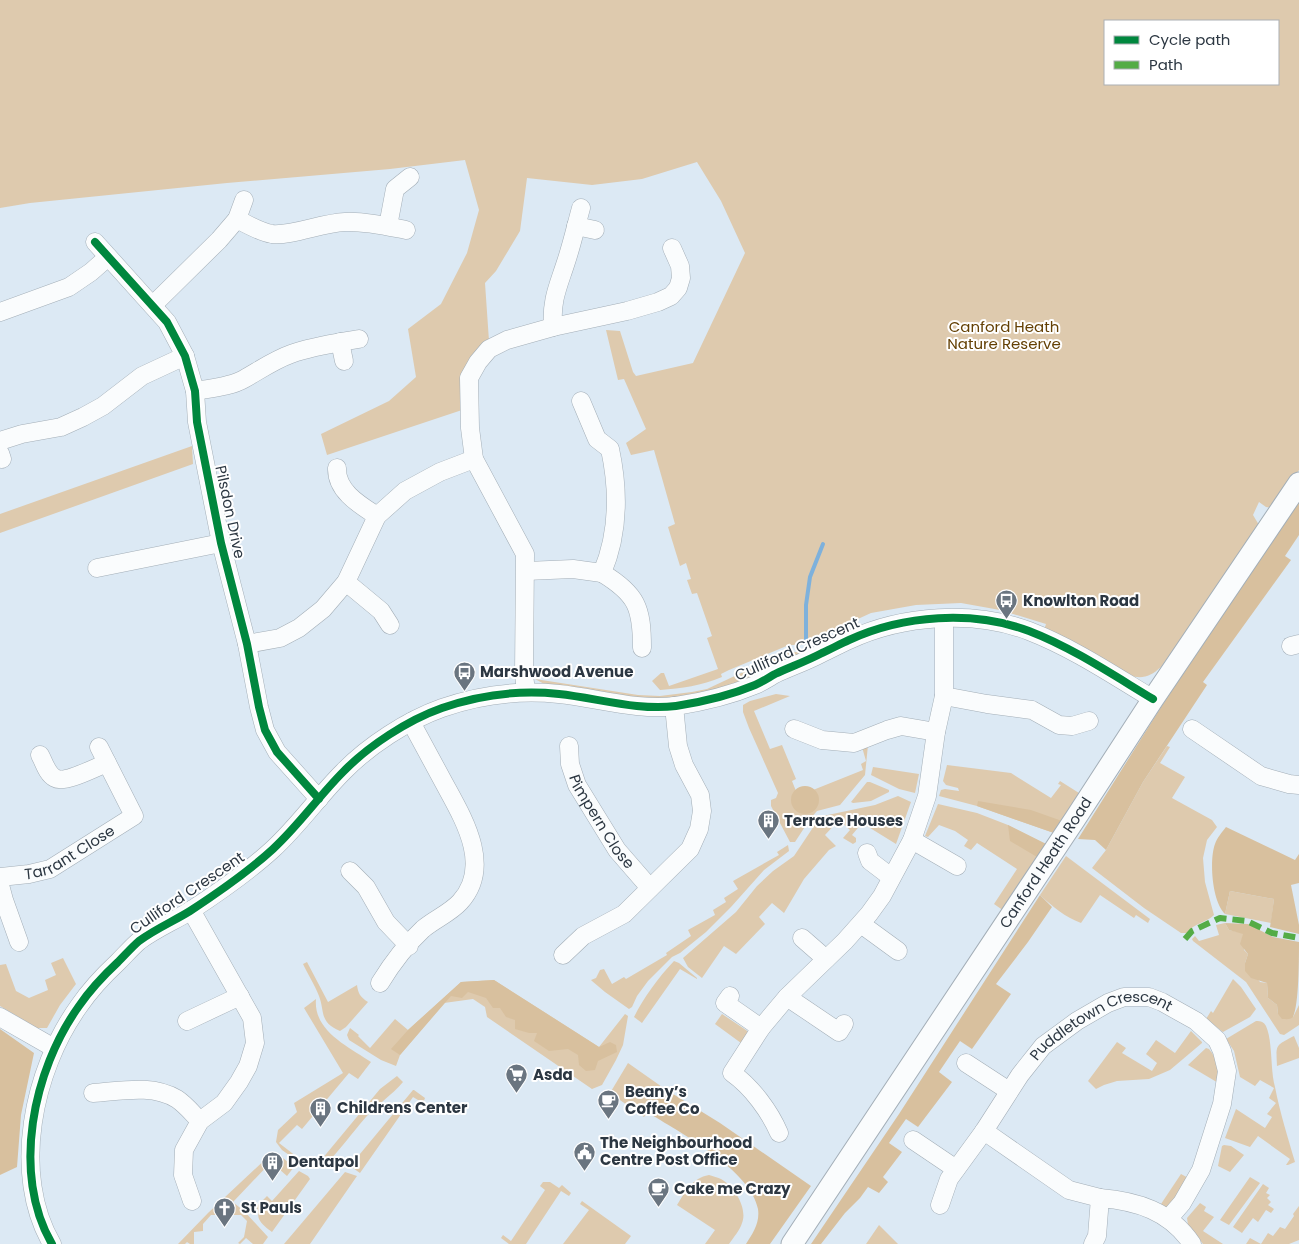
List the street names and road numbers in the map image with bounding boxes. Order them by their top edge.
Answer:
street label: Pilsdon Drive [210,463,251,560]
street label: Culliford Crescent [731,612,862,685]
street label: Pimpern Close [564,772,640,873]
street label: Canford Heath Road [994,793,1097,932]
street label: Tarrant Close [23,820,118,884]
street label: Culliford Crescent [125,846,248,939]
street label: Puddletown Crescent [1025,986,1177,1065]

